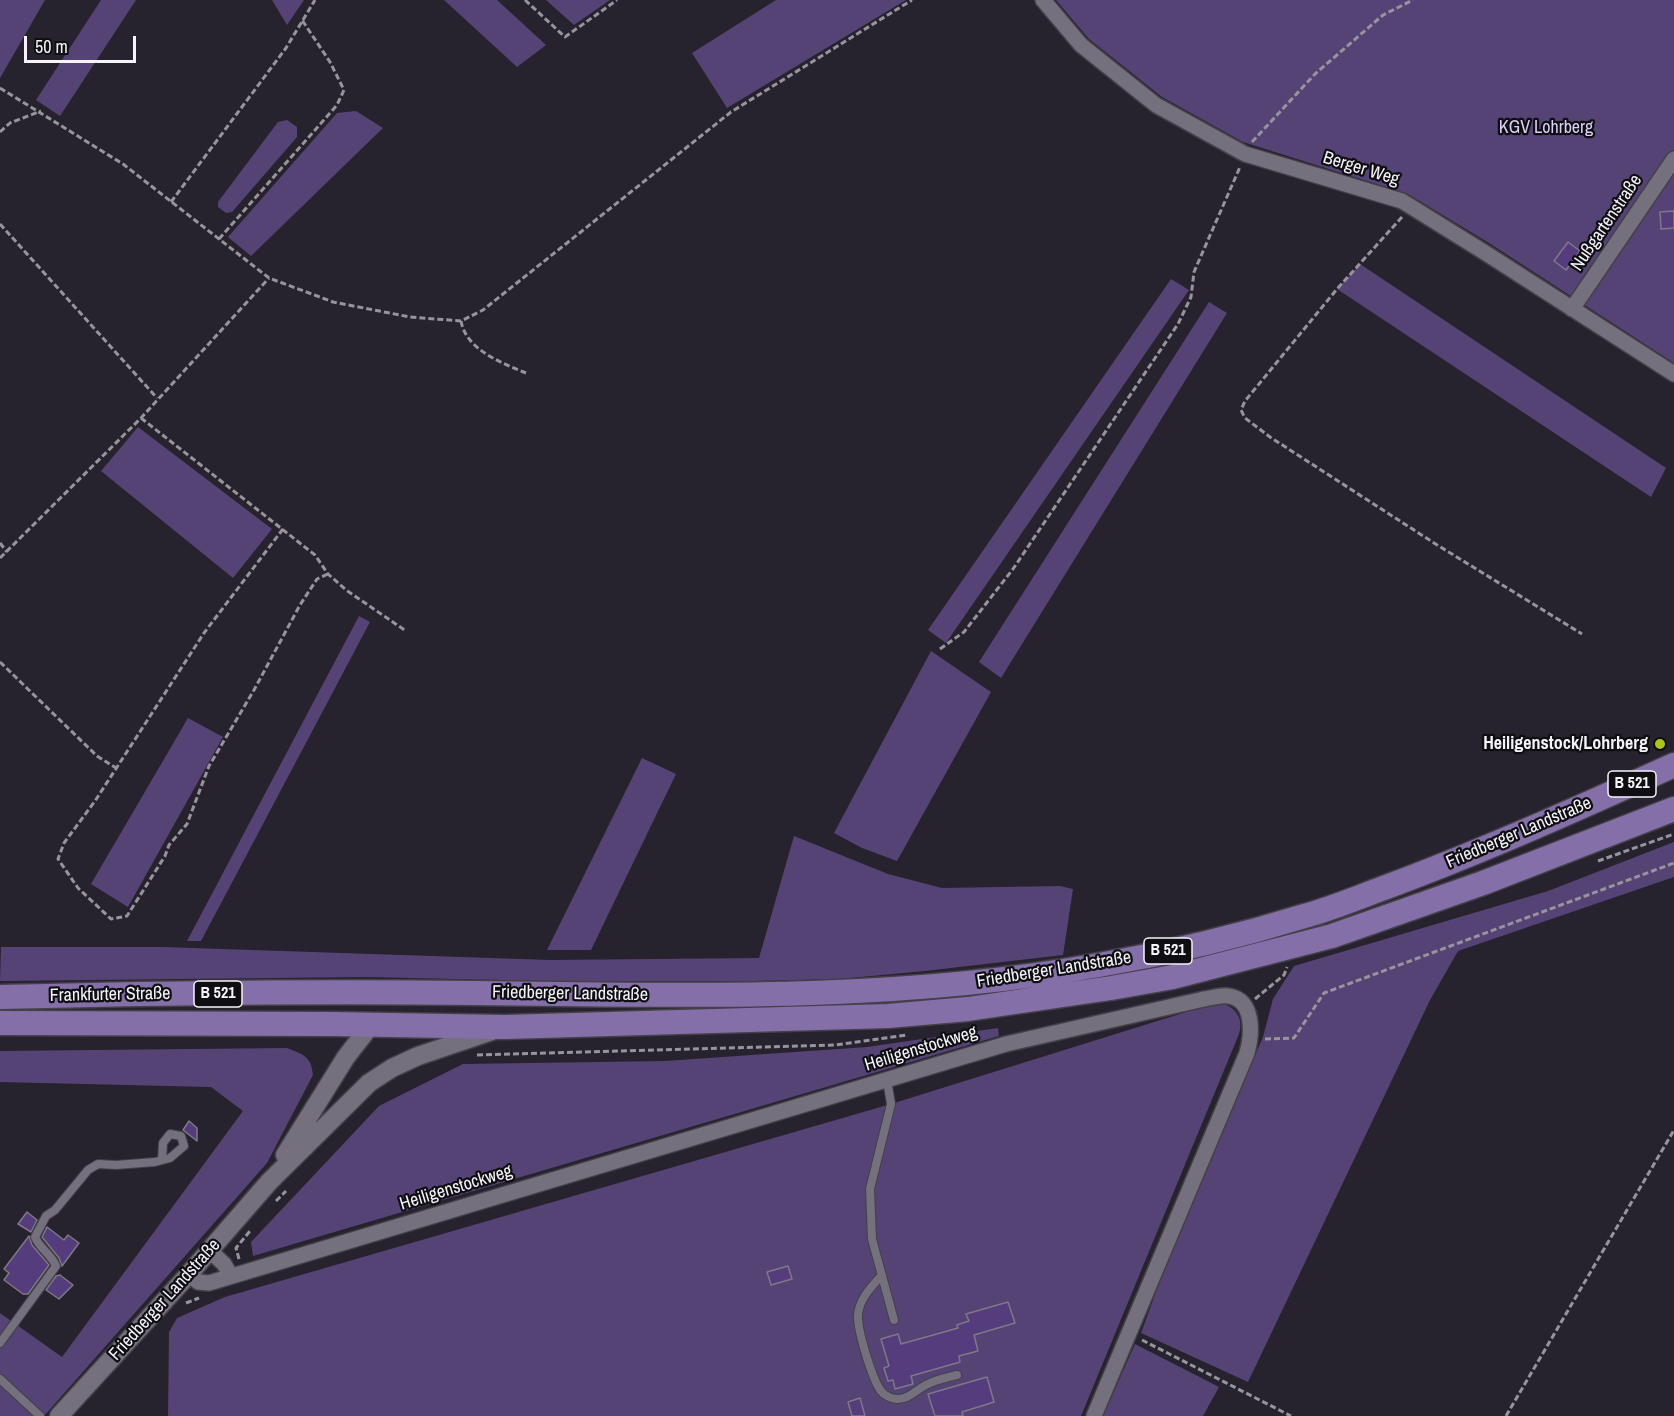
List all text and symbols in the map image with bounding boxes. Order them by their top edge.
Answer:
scale bar [27,24,140,62]
text: 50 m [35,34,68,59]
park label: KGV Lohrberg [1499,117,1593,139]
street label: Berger Weg [1320,147,1402,191]
street label: Nußgartenstraße [1567,171,1647,275]
place label: Heiligenstock/Lohrberg [1483,733,1648,755]
marker: Heiligenstock/Lohrberg [1653,737,1667,751]
road number: B 521 [1608,771,1656,797]
street label: Friedberger Landstraße [1443,793,1595,873]
road number: B 521 [1144,938,1192,964]
street label: Friedberger Landstraße [975,947,1133,993]
road number: B 521 [194,981,242,1007]
street label: Friedberger Landstraße [492,982,648,1006]
street label: Frankfurter Straße [50,983,170,1007]
street label: Heiligenstockweg [862,1022,980,1076]
street label: Heiligenstockweg [397,1161,515,1215]
street label: Friedberger Landstraße [105,1235,225,1365]

